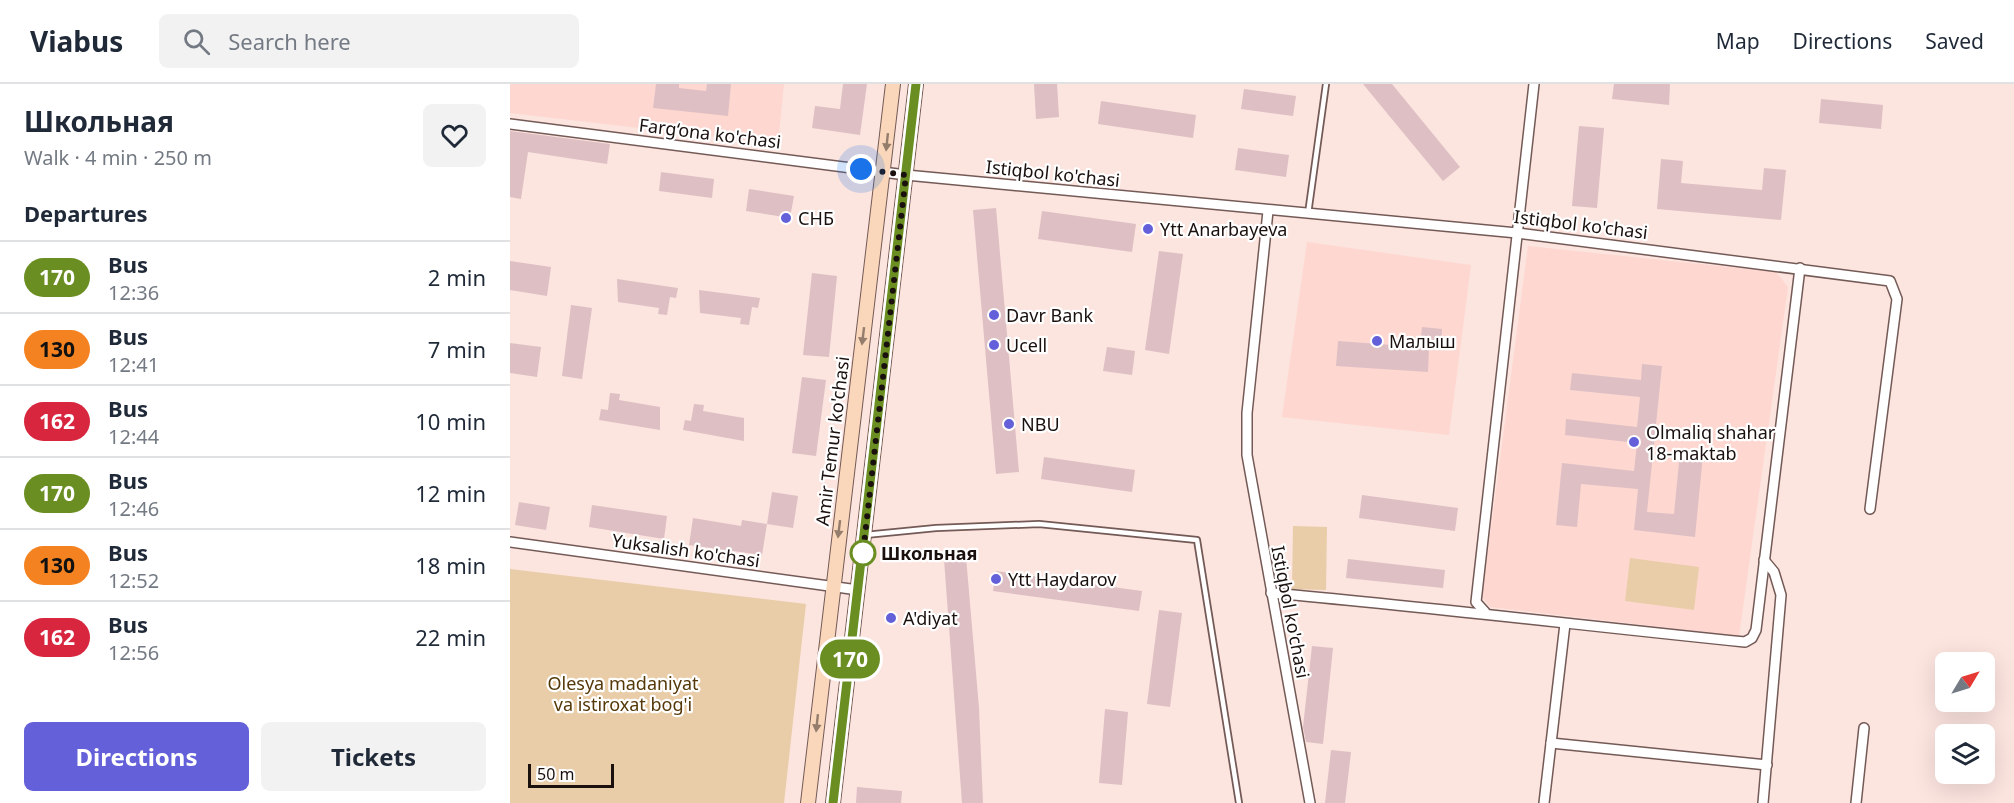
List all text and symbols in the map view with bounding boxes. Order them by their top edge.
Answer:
search box [159,14,579,68]
text: Viabus [30,22,123,60]
icon: search [180,25,213,58]
text: Search here [228,26,351,56]
text: Map [1716,27,1760,55]
text: Directions [1793,27,1892,55]
text: Saved [1925,27,1984,55]
text: Школьная [24,102,174,140]
button: heart [423,104,486,167]
street label: Farg‘ona ko'chasi [638,112,782,154]
one-way arrow [882,133,892,152]
text: Walk · 4 min · 250 m [24,144,212,171]
your location [846,154,876,184]
street label: Istiqbol ko'chasi [985,154,1121,192]
text: Departures [24,198,148,228]
street label: Istiqbol ko'chasi [1513,204,1649,244]
place label: СНБ [798,206,834,230]
marker: СНБ [779,211,793,225]
place label: Ytt Anarbayeva [1160,217,1287,241]
marker: Ytt Anarbayeva [1141,222,1155,236]
text: Bus [108,249,148,279]
text: 2 min [428,262,486,292]
text: 170 [39,263,75,291]
text: 12:36 [108,279,159,306]
place label: Davr Bank [1006,303,1093,327]
marker: Davr Bank [987,308,1001,322]
text: Bus [108,321,148,351]
one-way arrow [859,326,868,345]
place label: Малыш [1389,329,1456,353]
place label: Ucell [1006,333,1047,357]
text: 7 min [428,334,486,364]
marker: Малыш [1370,334,1384,348]
text: 130 [39,335,75,363]
marker: Ucell [987,338,1001,352]
text: 12:41 [108,351,159,378]
street label: Amir Temur ko'chasi [810,355,854,527]
text: Bus [108,393,148,423]
text: 10 min [415,406,486,436]
text: 162 [39,407,75,435]
place label: NBU [1021,412,1060,436]
marker: NBU [1002,417,1016,431]
place label: Olmaliq shahar 18-maktab [1646,420,1776,465]
text: 12:44 [108,423,159,450]
marker: Olmaliq shahar 18-maktab [1627,435,1641,449]
text: Bus [108,465,148,495]
text: 12 min [415,478,486,508]
text: 170 [39,479,75,507]
text: 12:46 [108,495,159,522]
one-way arrow [834,520,844,539]
street label: Yuksalish ko'chasi [610,528,762,572]
text: Bus [108,537,148,567]
marker: Школьная [850,540,876,566]
place label: Школьная [881,541,977,565]
street label: Istiqbol ko'chasi [1266,544,1316,680]
text: 18 min [415,550,486,580]
text: 130 [39,551,75,579]
text: 12:52 [108,567,159,594]
place label: Ytt Haydarov [1008,567,1117,591]
marker: Ytt Haydarov [989,572,1003,586]
place label: A'diyat [903,606,958,630]
text: Bus [108,609,148,639]
marker: A'diyat [884,611,898,625]
text: 22 min [415,622,486,652]
text: 162 [39,623,75,651]
text: 12:56 [108,639,159,666]
line badge: 170 [816,640,884,678]
text: 170 [832,645,868,673]
north arrow [1935,652,1995,712]
map controls [1935,652,1995,784]
park label: Olesya madaniyat va istiroxat bog'i [547,671,699,716]
one-way arrow [812,714,822,733]
button: Directions [24,722,249,791]
button: Tickets [261,722,486,791]
button: layers [1935,724,1995,784]
scale bar [528,761,614,788]
text: 50 m [537,763,574,785]

